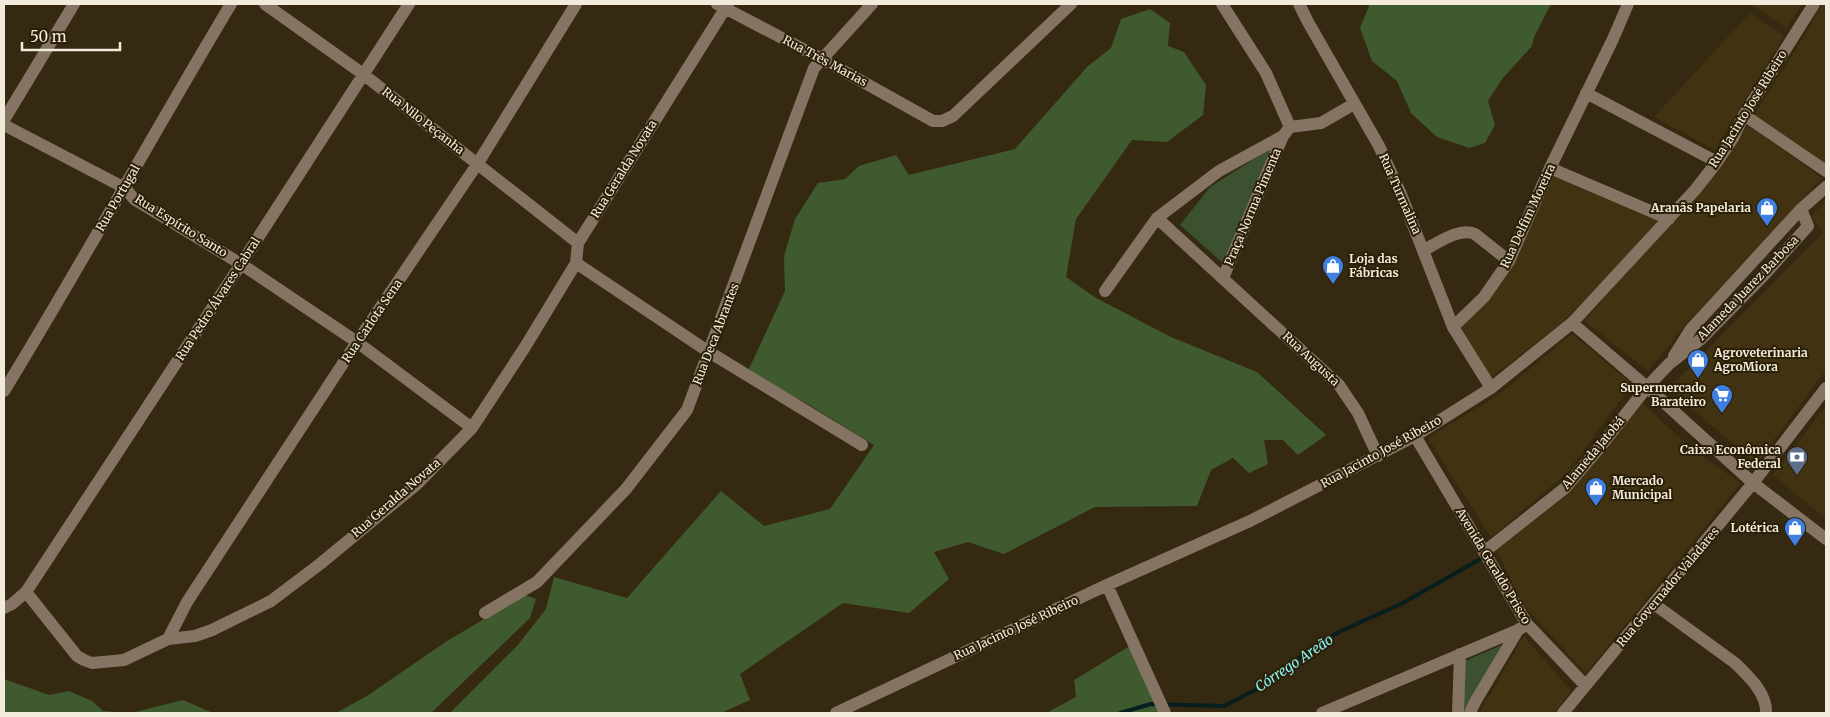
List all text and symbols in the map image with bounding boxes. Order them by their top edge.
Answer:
scale bar [22,20,120,52]
text: 50 m [30,27,67,46]
street label: Rua Três Marias [780,32,870,89]
street label: Rua Jacinto José Ribeiro [1705,47,1790,170]
street label: Rua Nilo Peçanha [379,84,468,158]
street label: Rua Geralda Novata [587,116,660,221]
street label: Praça Norma Pimenta [1221,145,1284,268]
street label: Rua Turmalina [1376,151,1425,237]
street label: Rua Delfim Moreira [1497,161,1559,270]
street label: Rua Portugal [92,162,143,234]
street label: Rua Espírito Santo [132,191,230,260]
shop icon: Aranãs Papelaria [1755,196,1779,227]
place label: Aranãs Papelaria [1650,200,1751,215]
street label: Alameda Juarez Barbosa [1693,232,1802,344]
street label: Rua Pedro Álvares Cabral [172,234,263,363]
place label: Loja das Fábricas [1349,251,1399,280]
shop icon: Loja das Fábricas [1321,254,1345,285]
street label: Rua Carlota Sena [338,276,405,365]
street label: Rua Deca Abrantes [689,281,742,387]
street label: Rua Augusta [1280,328,1343,389]
place label: Agroveterinaria AgroMiora [1713,345,1808,374]
shop icon: Agroveterinaria AgroMiora [1686,348,1710,379]
place label: Supermercado Barateiro [1620,380,1706,409]
supermarket icon: Supermercado Barateiro [1710,383,1734,414]
street label: Rua Jacinto José Ribeiro [1318,412,1444,491]
street label: Alameda Jatobá [1557,413,1627,493]
place label: Caixa Econômica Federal [1680,442,1781,471]
bank icon: Caixa Econômica Federal [1785,445,1809,476]
street label: Rua Geralda Novata [348,455,444,540]
place label: Mercado Municipal [1612,473,1672,502]
shop icon: Mercado Municipal [1584,476,1608,507]
street label: Avenida Geraldo Prisco [1452,504,1534,627]
shop icon: Lotérica [1783,516,1807,547]
place label: Lotérica [1731,520,1779,535]
street label: Rua Governador Valadares [1613,524,1722,650]
street label: Rua Jacinto José Ribeiro [951,592,1080,663]
water label: Córrego Areão [1251,630,1337,696]

